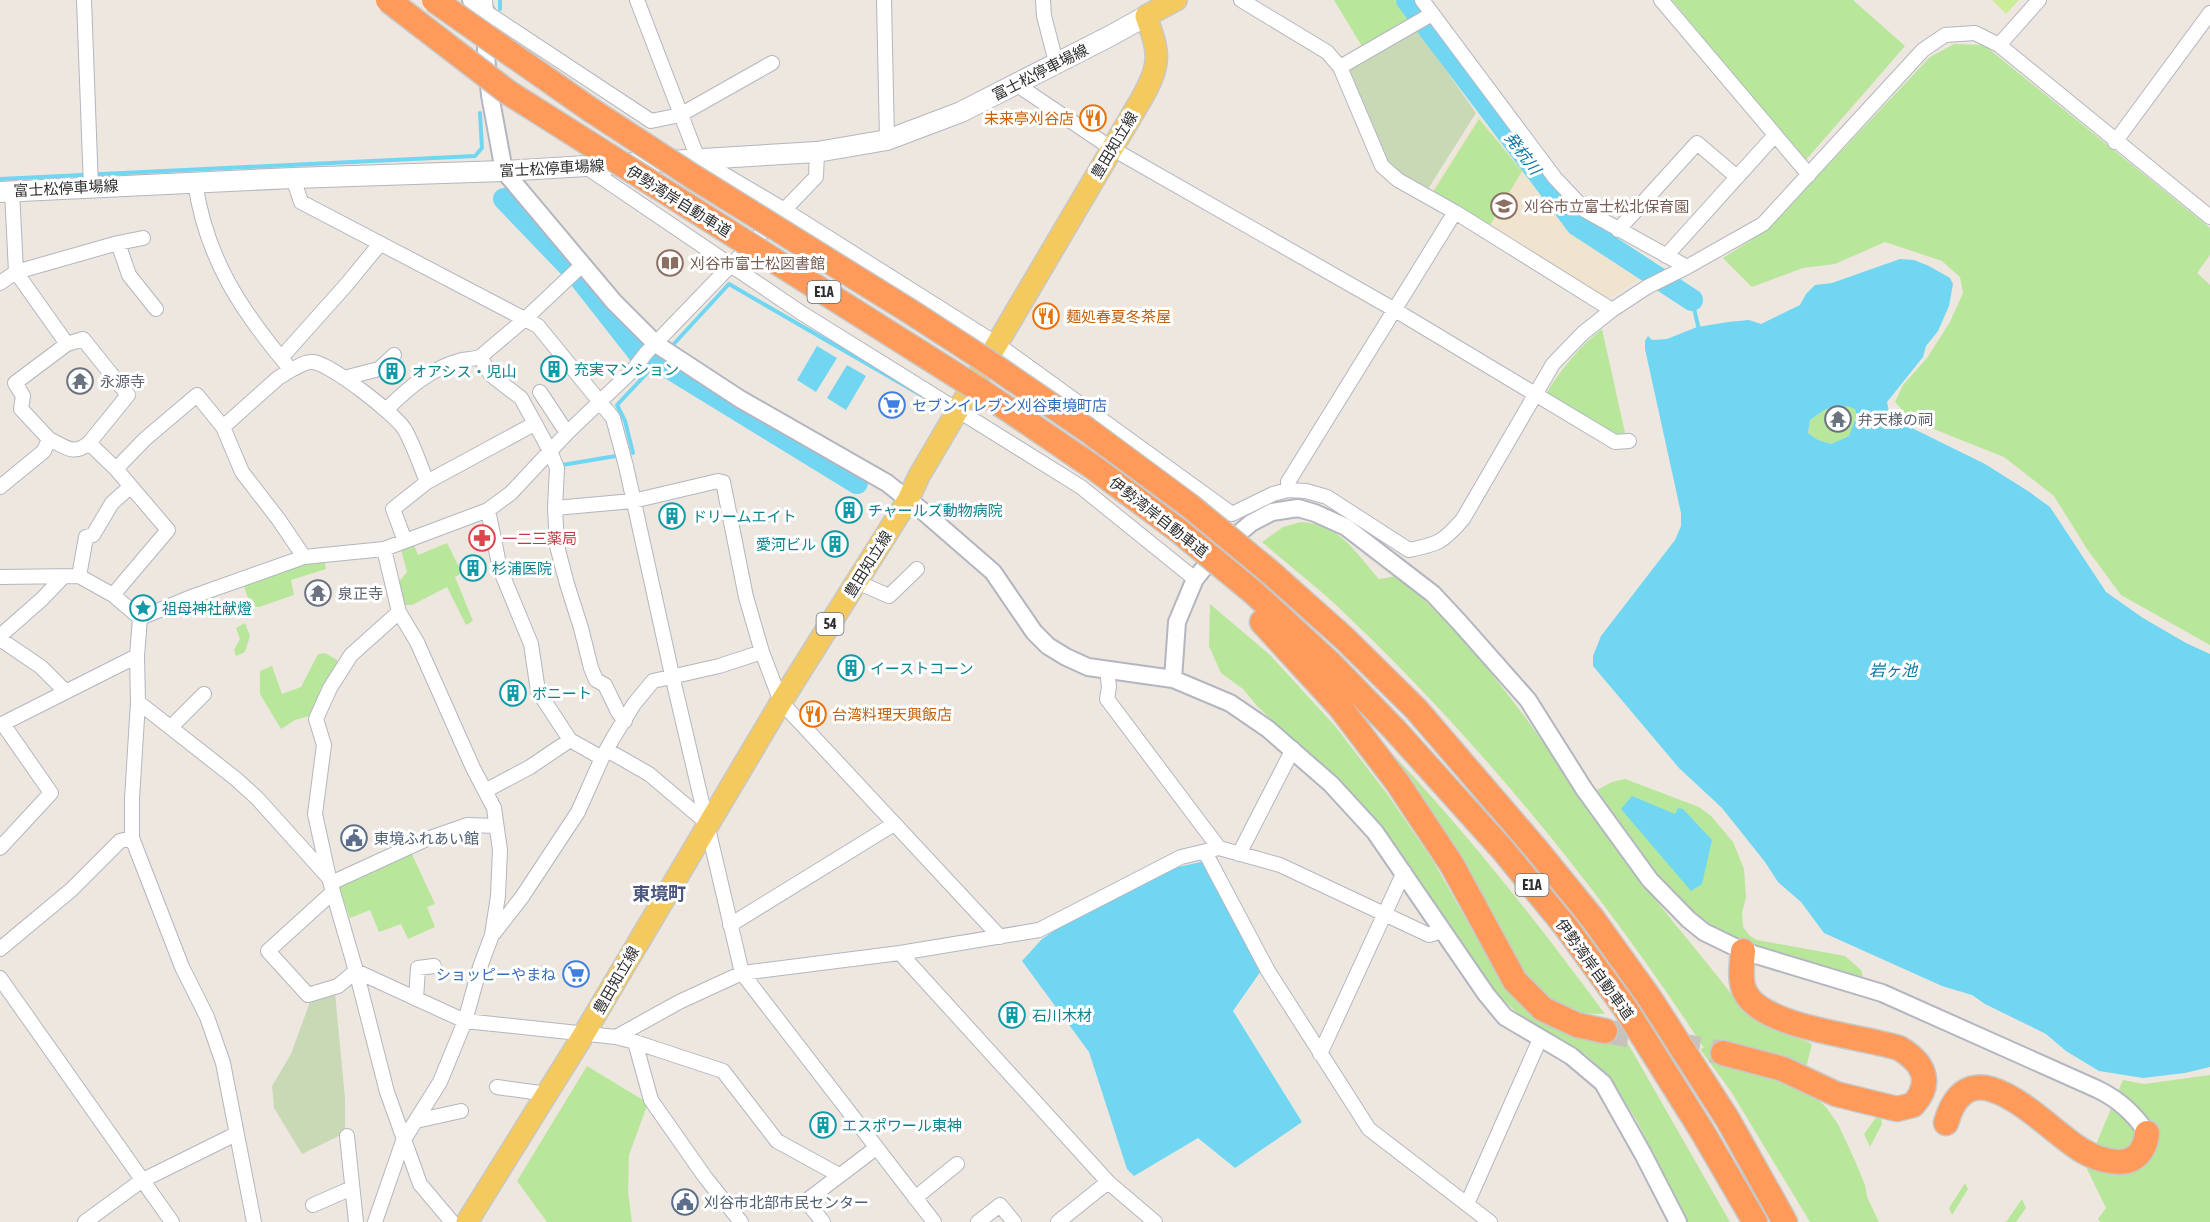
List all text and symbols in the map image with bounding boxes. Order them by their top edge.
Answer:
street label: 富士松停車場線 [989,41,1091,103]
restaurant icon: 未来亭刈谷店 [1078,103,1108,133]
street label: 豊田知立線 [1087,108,1141,182]
place label: 未来亭刈谷店 [984,110,1074,127]
water label: 発杭川 [1501,128,1546,179]
street label: 富士松停車場線 [499,157,605,179]
street label: 伊勢湾岸自動車道 [624,162,734,240]
street label: 富士松停車場線 [13,177,119,199]
school or university icon: 刈谷市立富士松北保育園 [1489,191,1519,221]
place label: 刈谷市立富士松北保育園 [1524,198,1689,215]
library icon: 刈谷市富士松図書館 [655,248,685,278]
place label: 刈谷市富士松図書館 [690,255,825,272]
road number: E1A [808,281,840,303]
restaurant icon: 麺処春夏冬茶屋 [1031,301,1061,331]
place label: 麺処春夏冬茶屋 [1066,308,1171,325]
building icon: 充実マンション [539,354,569,384]
building icon: オアシス・児山 [377,356,407,386]
place label: 充実マンション [574,361,679,378]
place label: オアシス・児山 [412,363,516,380]
temple icon: 永源寺 [65,366,95,396]
place label: 永源寺 [100,373,145,390]
supermarket icon: セブンイレブン刈谷東境町店 [877,390,907,420]
place label: セブンイレブン刈谷東境町店 [912,397,1107,414]
temple icon: 弁天様の祠 [1823,404,1853,434]
place label: 弁天様の祠 [1858,411,1933,428]
street label: 伊勢湾岸自動車道 [1106,473,1212,561]
building icon: チャールズ動物病院 [834,495,864,525]
building icon: ドリームエイト [657,501,687,531]
place label: チャールズ動物病院 [868,502,1003,519]
place label: ドリームエイト [692,508,797,525]
pharmacy icon: 一二三薬局 [467,523,497,553]
street label: 豊田知立線 [841,528,895,600]
building icon: 愛河ビル [820,529,850,559]
place label: 一二三薬局 [502,530,577,547]
place label: 愛河ビル [756,536,816,553]
building icon: 杉浦医院 [458,553,488,583]
place label: 杉浦医院 [492,560,552,577]
temple icon: 泉正寺 [303,578,333,608]
place label: 泉正寺 [338,585,383,602]
place icon: 祖母神社献燈 [128,593,158,623]
place label: 祖母神社献燈 [162,600,252,617]
road number: 54 [816,613,844,635]
building icon: イーストコーン [836,653,866,683]
place label: イーストコーン [870,660,974,677]
water label: 岩ヶ池 [1869,661,1919,679]
building icon: ボニート [498,678,528,708]
place label: ボニート [532,685,592,702]
restaurant icon: 台湾料理天興飯店 [798,699,828,729]
place label: 台湾料理天興飯店 [832,706,952,723]
public building icon: 東境ふれあい館 [339,823,369,853]
place label: 東境ふれあい館 [374,830,479,847]
road number: E1A [1516,874,1549,896]
district label: 東境町 [632,883,686,904]
street label: 伊勢湾岸自動車道 [1553,915,1637,1023]
street label: 豊田知立線 [590,943,642,1017]
supermarket icon: ショッピーやまね [561,959,591,989]
place label: ショッピーやまね [436,966,556,983]
building icon: 石川木材 [997,1000,1027,1030]
place label: 石川木材 [1032,1007,1092,1024]
building icon: エスポワール東神 [808,1110,838,1140]
place label: エスポワール東神 [842,1117,962,1134]
public building icon: 刈谷市北部市民センター [670,1187,700,1217]
place label: 刈谷市北部市民センター [704,1194,869,1211]

